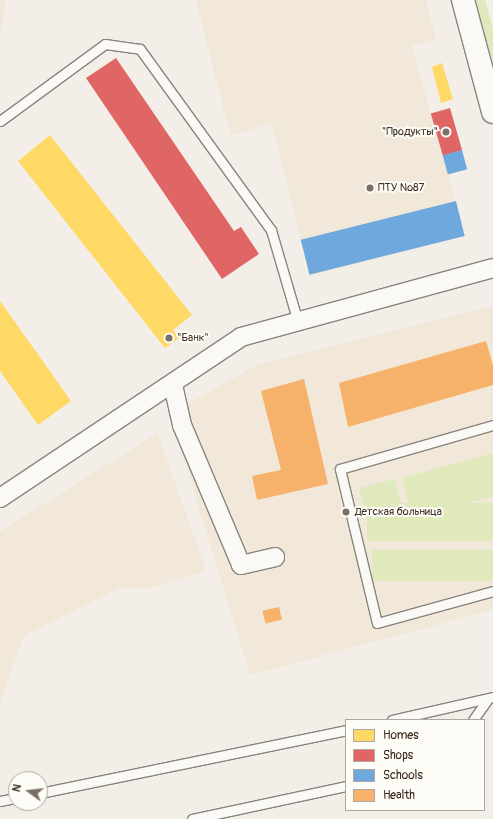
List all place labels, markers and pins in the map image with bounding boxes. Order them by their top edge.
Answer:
place label: "Продукты" [382,125,438,139]
marker: "Продукты" [441,127,451,137]
place label: ПТУ №87 [378,181,424,195]
marker: ПТУ №87 [365,183,375,193]
place label: "Банк" [177,331,209,345]
marker: "Банк" [164,333,174,343]
place label: Детская больница [355,505,442,519]
marker: Детская больница [340,506,352,518]

